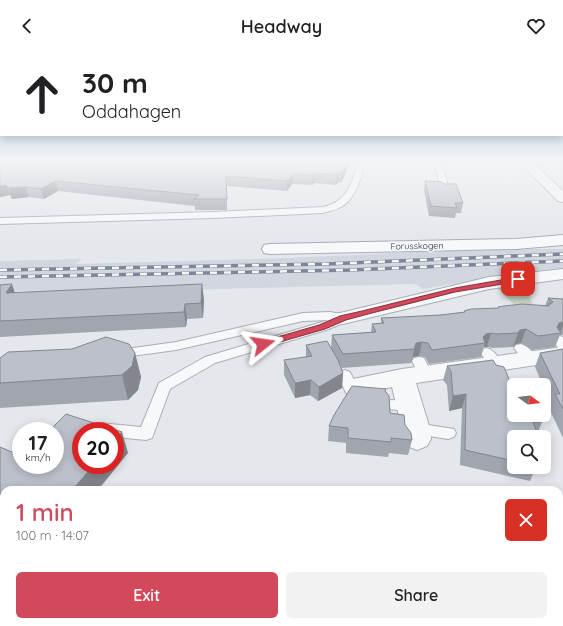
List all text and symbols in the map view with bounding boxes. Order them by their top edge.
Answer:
icon: back [16,15,38,37]
text: Headway [241,15,322,38]
icon: heart [525,15,547,37]
text: 30 m [82,65,148,100]
icon: ahead [16,68,68,120]
text: Oddahagen [82,100,181,123]
street label: Forusskogen [390,240,444,251]
pin [501,262,535,296]
icon: arrive [507,268,529,290]
position arrow [242,323,284,365]
north arrow [507,378,551,422]
map controls [507,378,551,474]
speed limit sign: 20 [72,422,124,474]
text: 17 [29,430,47,455]
button: search [507,430,551,474]
text: km/h [25,451,51,464]
text: 1 min [16,497,74,527]
button: close [505,499,547,541]
text: 100 m · 14:07 [16,527,89,543]
button: Exit [16,572,278,618]
button: Share [286,572,547,618]

